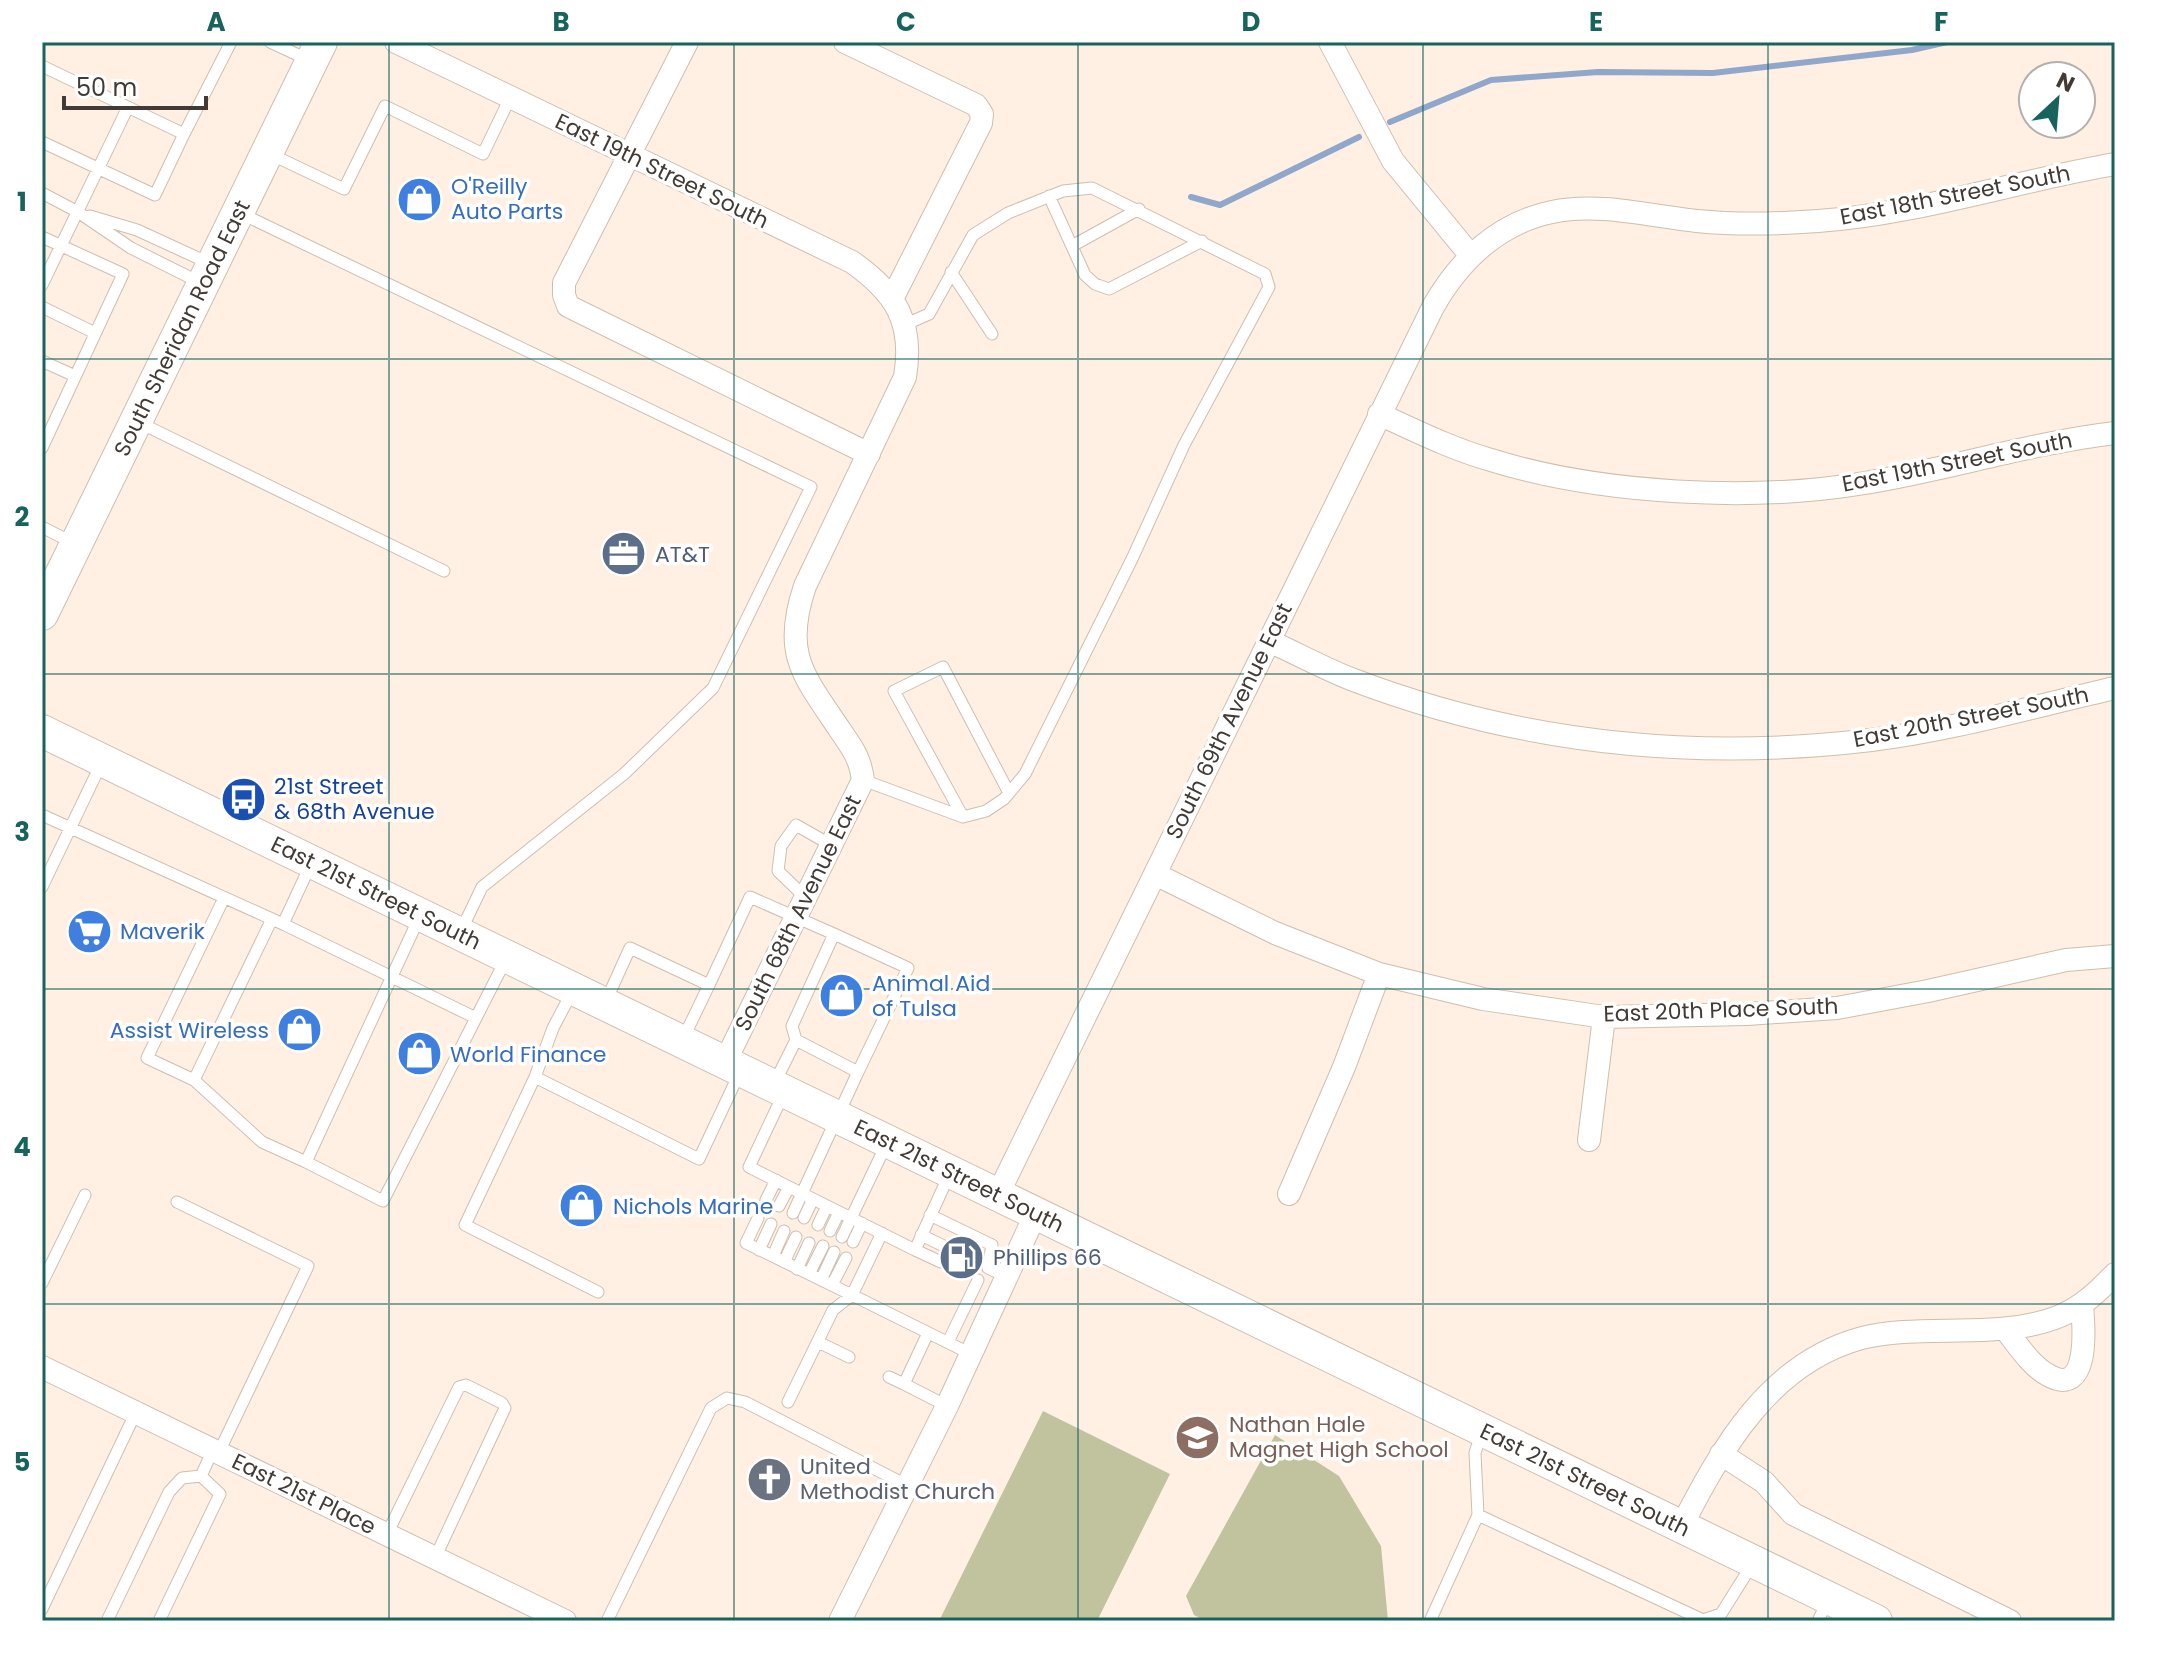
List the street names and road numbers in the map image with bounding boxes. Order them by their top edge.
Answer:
street label: East 19th Street South [550,106,774,236]
street label: East 18th Street South [1837,157,2073,233]
street label: South Sheridan Road East [106,195,258,461]
street label: East 19th Street South [1839,424,2075,500]
street label: South 69th Avenue East [1158,598,1300,844]
street label: East 20th Street South [1851,679,2091,755]
street label: South 68th Avenue East [727,790,869,1036]
street label: East 21st Street South [266,829,486,957]
street label: East 20th Place South [1603,990,1839,1030]
street label: East 21st Street South [849,1112,1069,1240]
street label: East 21st Street South [1475,1416,1695,1544]
street label: East 21st Place [227,1446,381,1542]

